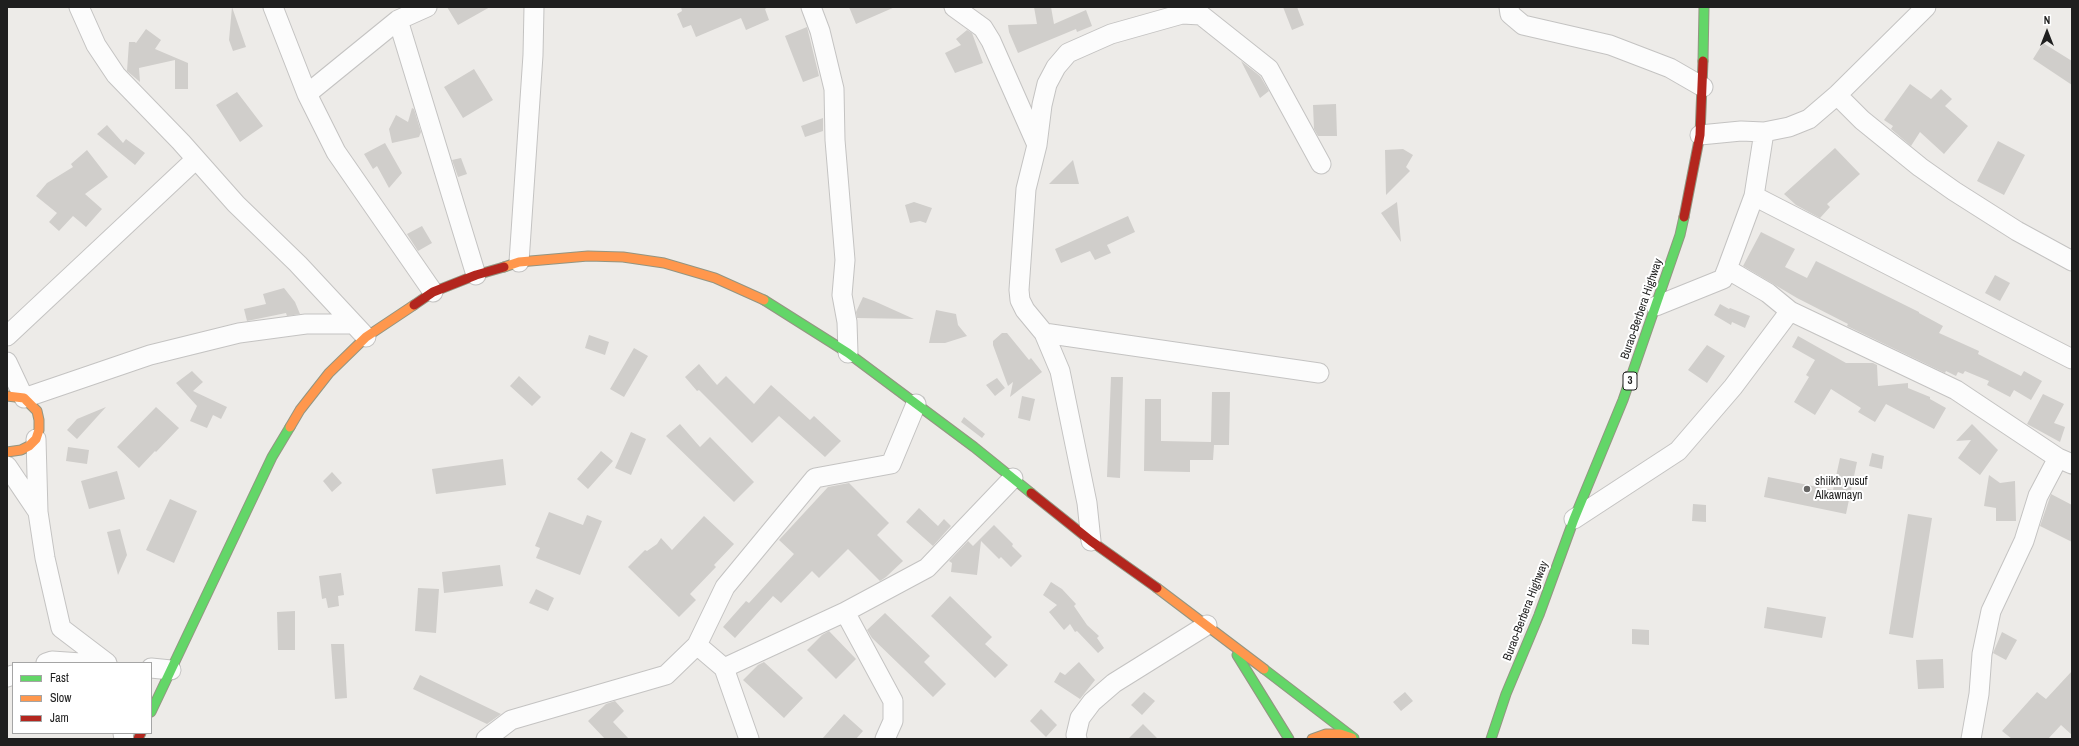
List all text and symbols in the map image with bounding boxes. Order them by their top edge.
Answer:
north arrow [2027,12,2067,52]
text: N [2044,13,2050,27]
street label: Burao-Berbera Highway [1618,257,1666,361]
road number: 3 [1623,372,1637,390]
place label: shiikh yusuf Alkawnayn [1815,475,1868,503]
marker: shiikh yusuf Alkawnayn [1802,484,1812,494]
street label: Burao-Berbera Highway [1500,559,1552,663]
legend [12,662,152,734]
text: Fast [50,670,69,686]
text: Slow [50,690,71,706]
text: Jam [50,710,69,726]

